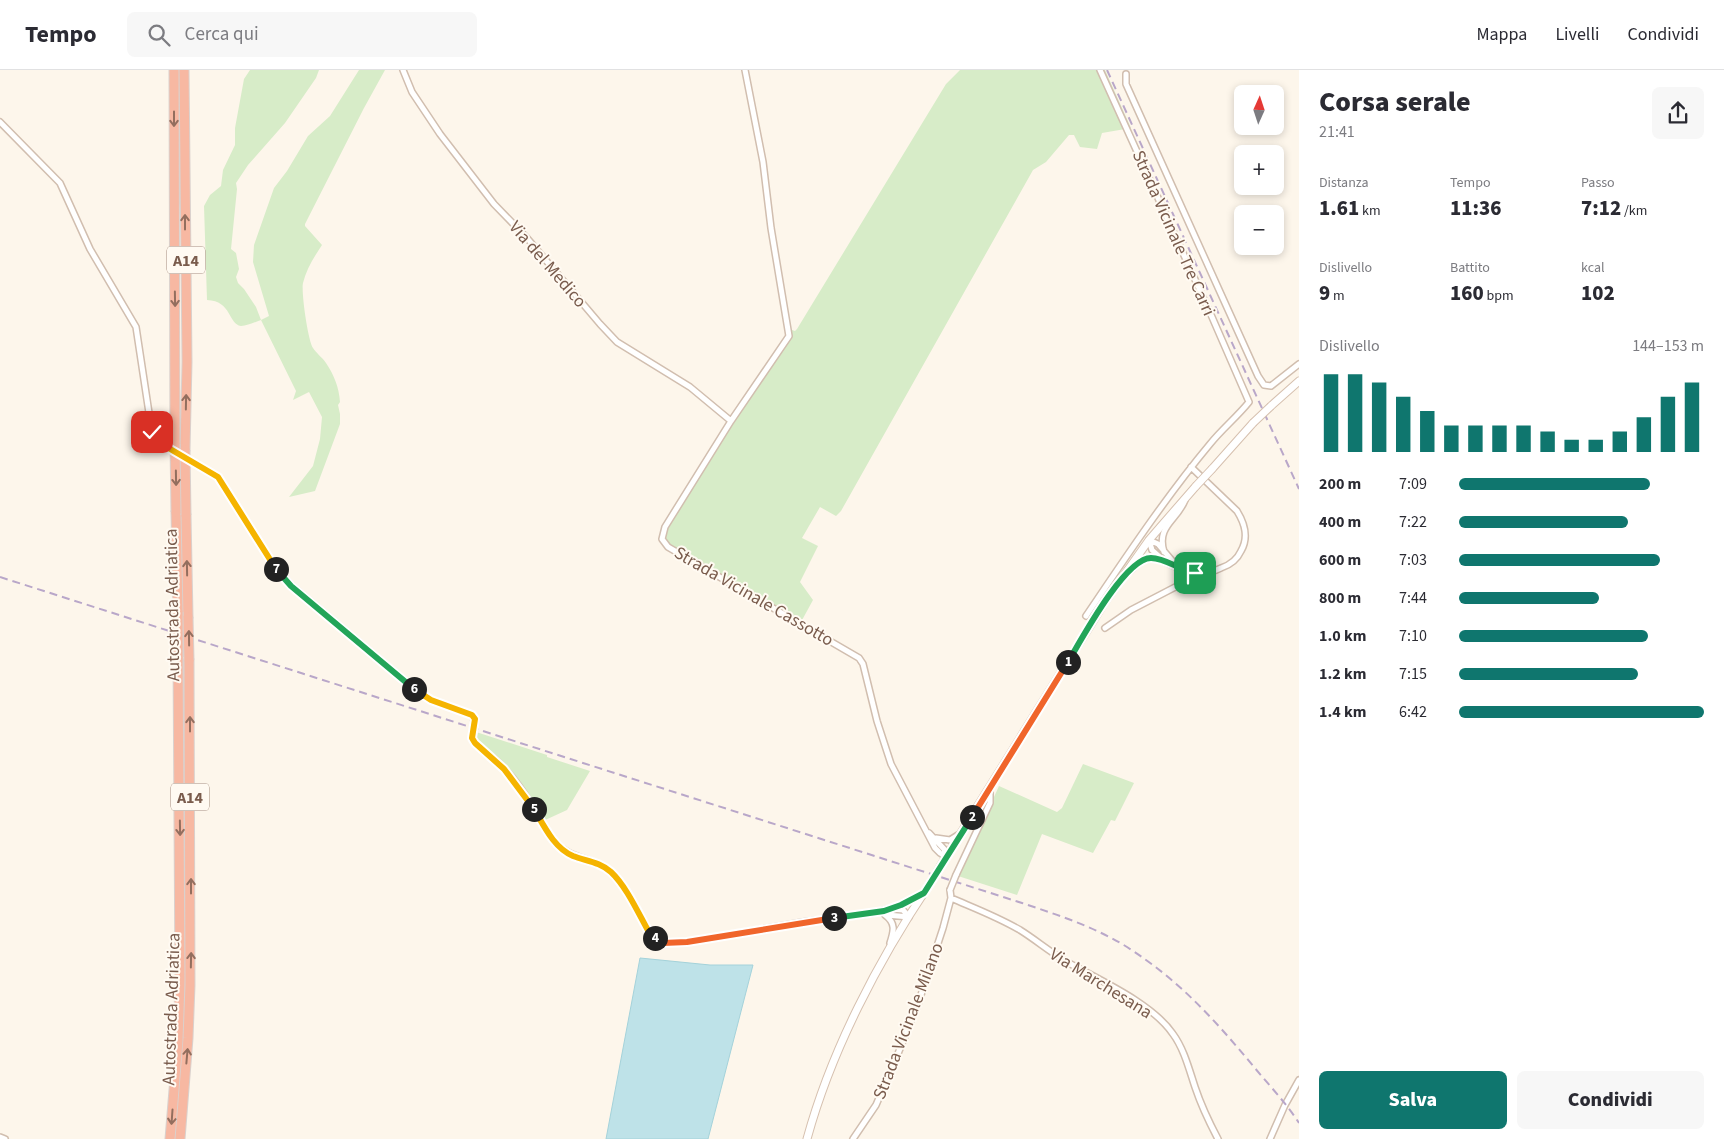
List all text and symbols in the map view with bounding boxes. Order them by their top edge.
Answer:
search box [127,12,477,57]
text: Tempo [25,17,97,52]
icon: search [145,21,173,49]
text: Cerca qui [185,21,259,48]
text: Mappa [1476,22,1527,47]
text: Livelli [1555,22,1599,47]
text: Condividi [1627,22,1699,47]
text: Corsa serale [1319,82,1471,122]
north arrow [1234,85,1284,135]
map controls [1234,85,1284,255]
button: share [1652,87,1704,139]
one-way arrow [169,110,179,126]
text: 21:41 [1319,121,1355,143]
button: + [1234,145,1284,195]
street label: Strada Vicinale Tre Carri [1126,146,1221,320]
text: Distanza [1319,173,1368,193]
text: Tempo [1450,173,1491,193]
text: Passo [1581,173,1615,193]
text: 1.61 [1319,193,1359,223]
text: 11:36 [1450,193,1501,223]
text: 7:12 [1581,193,1621,223]
text: km [1359,201,1381,221]
text: /km [1621,201,1647,221]
button: − [1234,205,1284,255]
one-way arrow [180,214,190,230]
street label: Via del Medico [503,216,592,313]
road number: A14 [167,246,205,274]
text: Dislivello [1319,258,1372,278]
text: Battito [1450,258,1490,278]
text: kcal [1581,258,1605,278]
text: 9 [1319,278,1330,308]
text: 160 [1450,278,1484,308]
text: 102 [1581,278,1615,308]
text: m [1330,286,1345,306]
text: bpm [1484,286,1514,306]
one-way arrow [170,290,180,306]
text: Dislivello [1319,335,1380,357]
text: 144–153 m [1632,335,1704,357]
one-way arrow [181,394,191,410]
pin [131,411,173,453]
icon: check [138,418,166,446]
one-way arrow [171,470,180,486]
text: 200 m [1319,473,1361,495]
text: 7:09 [1399,473,1427,495]
text: 400 m [1319,511,1361,533]
text: 7:22 [1399,511,1427,533]
street label: Autostrada Adriatica [159,528,186,682]
street label: Strada Vicinale Cassotto [669,541,838,652]
text: 600 m [1319,549,1361,571]
text: 7:03 [1399,549,1427,571]
pin [1174,552,1216,594]
pin: 7 [264,556,288,582]
text: 7 [273,559,280,579]
icon: arrive [1181,559,1209,587]
one-way arrow [183,560,192,576]
text: 800 m [1319,587,1361,609]
text: 7:44 [1399,587,1427,609]
text: 1.0 km [1319,625,1366,647]
text: 7:10 [1399,625,1427,647]
one-way arrow [184,631,194,647]
pin: 1 [1056,650,1080,674]
text: 1 [1065,652,1072,672]
text: 1.2 km [1319,663,1366,685]
text: 7:15 [1399,663,1427,685]
pin: 6 [402,676,426,702]
text: 6 [411,679,418,699]
text: 1.4 km [1319,701,1366,723]
text: 6:42 [1399,701,1427,723]
one-way arrow [185,716,194,732]
road number: A14 [171,784,209,810]
pin: 5 [522,796,546,822]
text: 5 [531,799,538,819]
pin: 2 [960,804,984,830]
text: 2 [969,807,976,827]
one-way arrow [175,820,185,836]
one-way arrow [186,878,196,894]
pin: 3 [822,906,846,930]
text: 3 [831,908,838,928]
pin: 4 [642,926,668,950]
text: 4 [652,928,659,948]
street label: Autostrada Adriatica [156,932,187,1086]
street label: Strada Vicinale Milano [867,939,950,1103]
street label: Via Marchesana [1044,942,1157,1025]
one-way arrow [186,952,195,968]
one-way arrow [182,1048,192,1064]
button: Salva [1319,1071,1507,1129]
button: Condividi [1517,1071,1704,1129]
one-way arrow [167,1108,176,1124]

